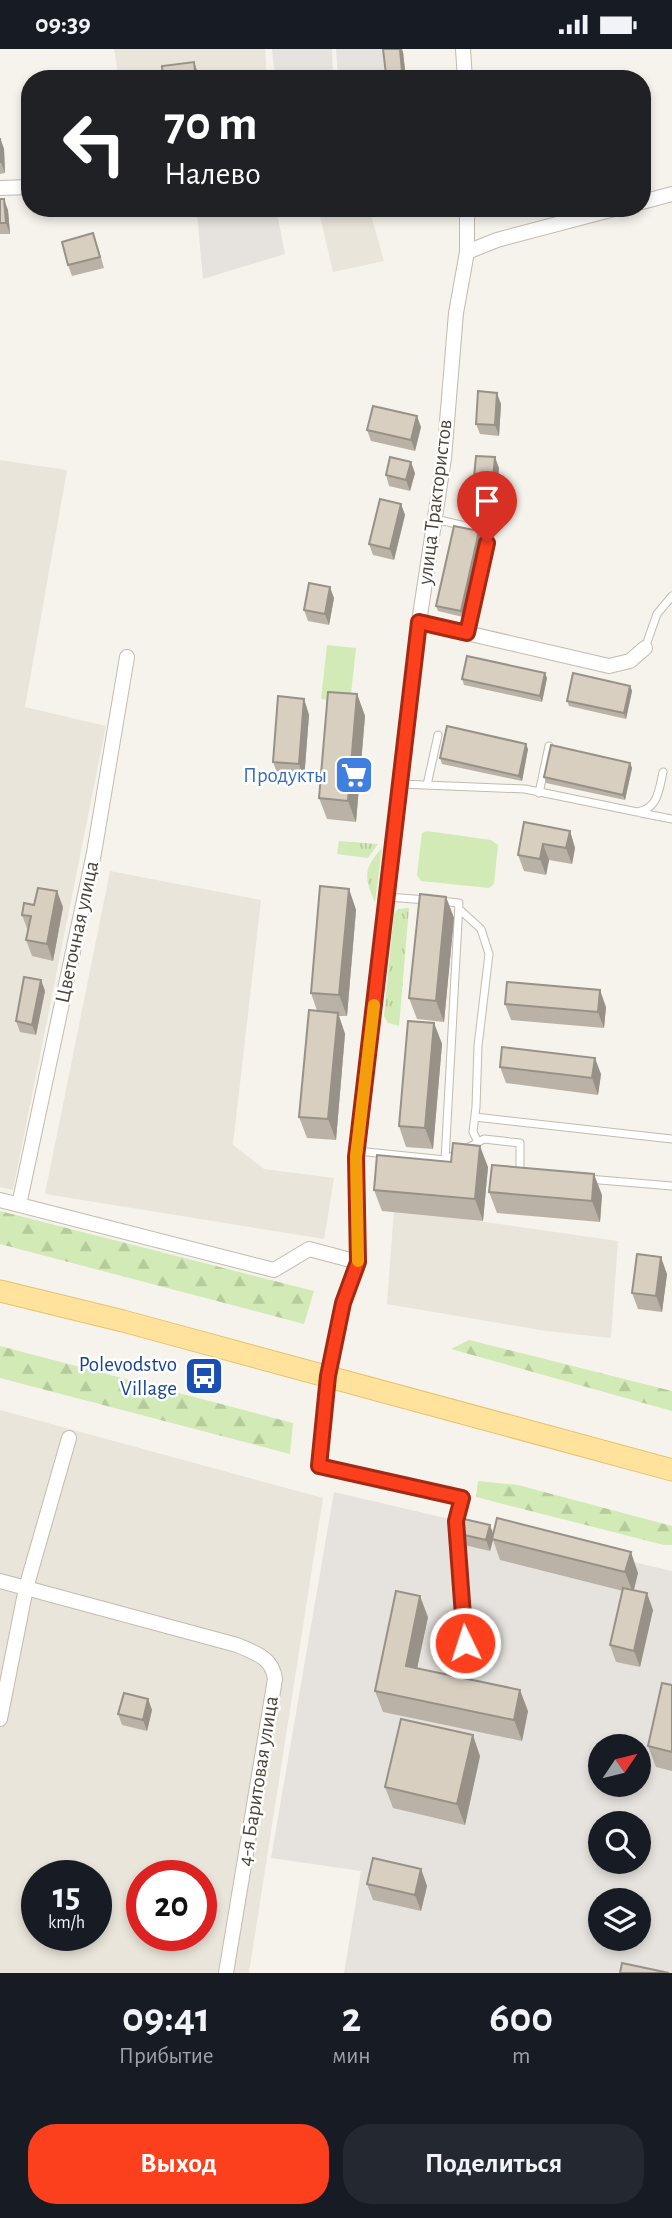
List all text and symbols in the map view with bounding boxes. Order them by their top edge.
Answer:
text: 09:39 [35,11,91,37]
icon: left [49,98,140,189]
text: 70 m [164,100,258,149]
text: Налево [164,158,261,190]
street label: улица Трактористов [414,418,456,587]
pin [457,471,517,543]
icon: arrive [468,482,506,520]
supermarket icon: Продукты [333,754,375,796]
place label: Продукты [243,765,327,786]
street label: Цветочная улица [52,859,102,1005]
place label: Polevodstvo Village [79,1354,177,1399]
bus stop icon: Polevodstvo Village [183,1355,225,1397]
position arrow [428,1606,502,1680]
street label: 4-я Баритовая улица [234,1694,282,1868]
north arrow [588,1734,651,1797]
map controls [588,1734,651,1951]
button: search [588,1811,651,1874]
speed limit sign: 20 [126,1860,217,1951]
text: 15 [53,1879,80,1914]
button: layers [588,1888,651,1951]
text: km/h [48,1914,85,1932]
text: 09:41 [122,1997,210,2039]
text: 2 [341,1997,361,2039]
text: 600 [489,1997,553,2039]
text: Прибытие [119,2045,214,2068]
text: мин [332,2045,370,2068]
text: m [512,2045,530,2068]
button: Выход [28,2124,329,2204]
button: Поделиться [343,2124,644,2204]

